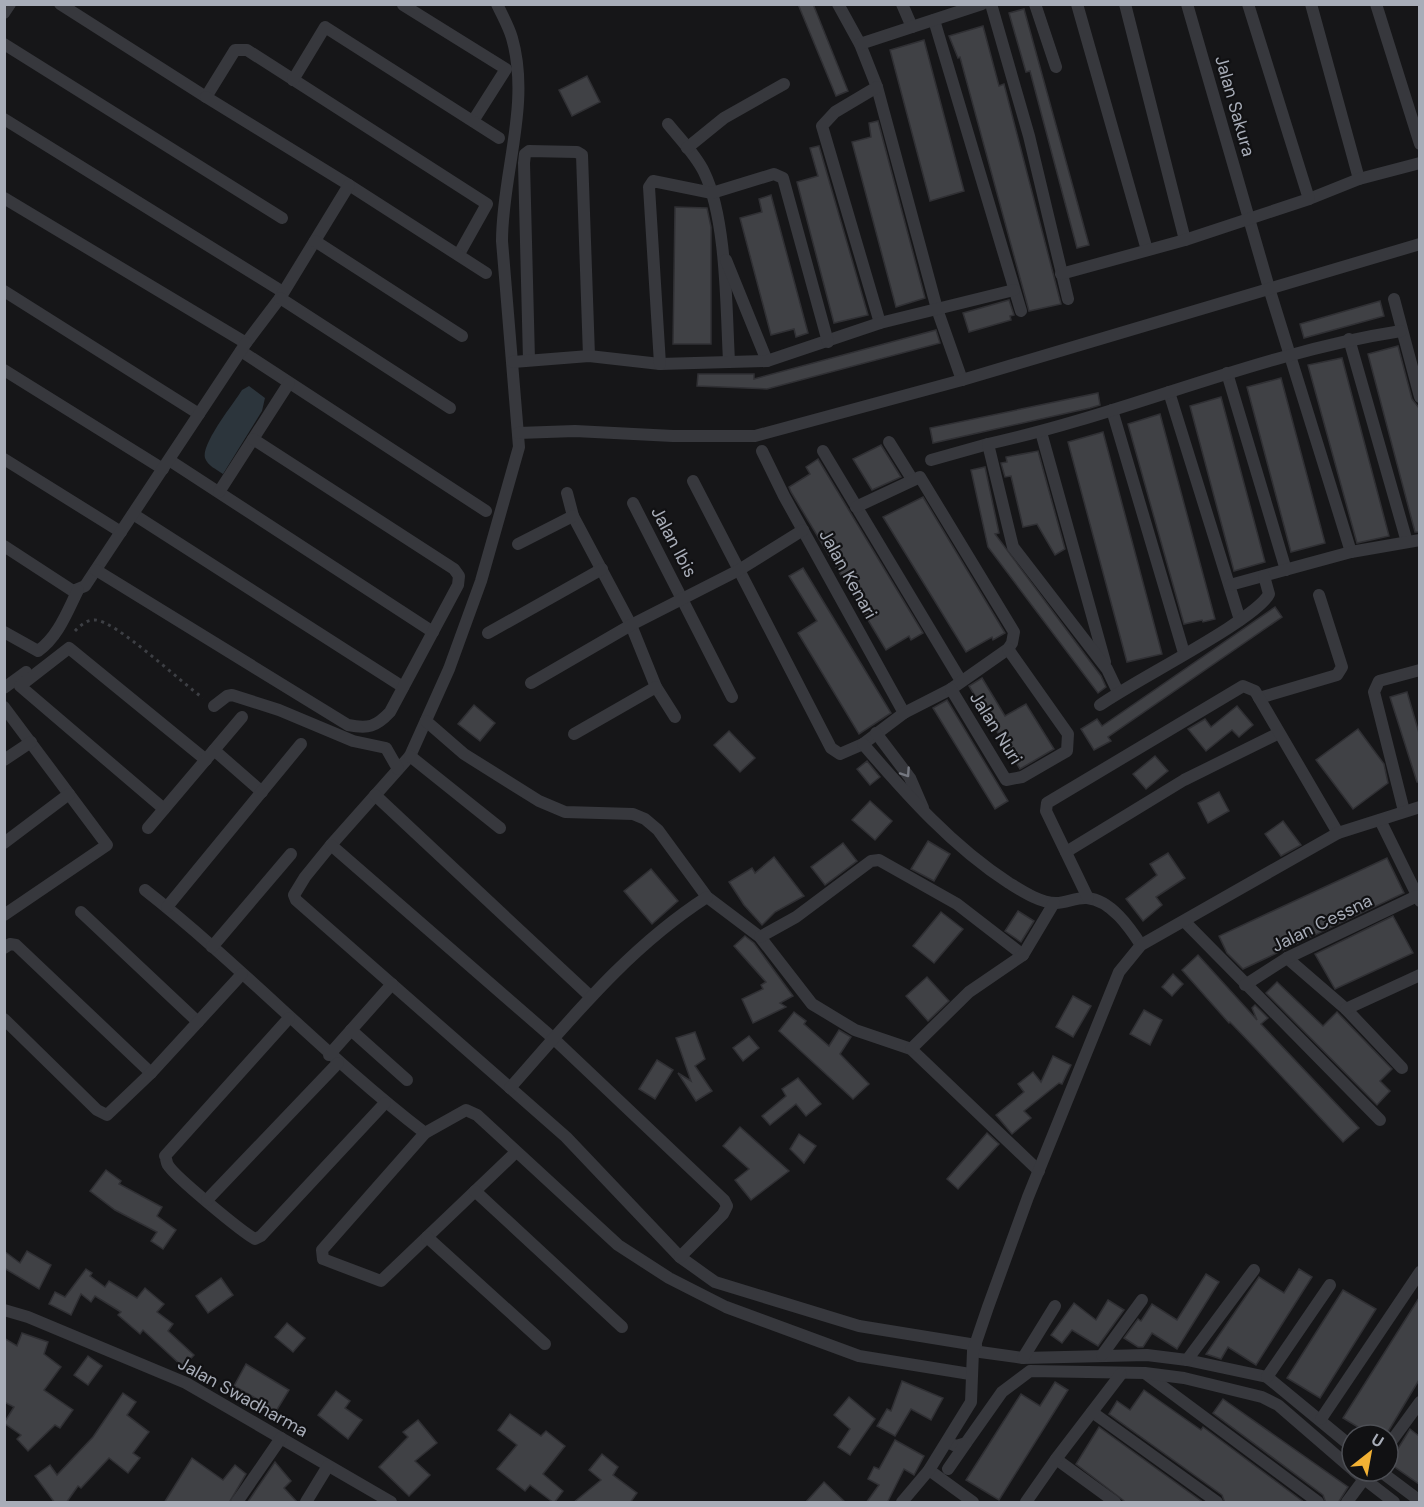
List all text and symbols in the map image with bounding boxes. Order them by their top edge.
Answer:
street label: Jalan Sakura [1209,53,1261,159]
street label: Jalan Ibis [645,503,703,581]
street label: Jalan Kenari [814,525,882,623]
street label: Jalan Nuri [964,687,1028,769]
one-way arrow [898,766,909,777]
street label: Jalan Cessna [1268,888,1376,958]
street label: Jalan Swadharma [174,1351,312,1443]
north arrow [1340,1423,1400,1483]
text: U [1367,1429,1388,1452]

